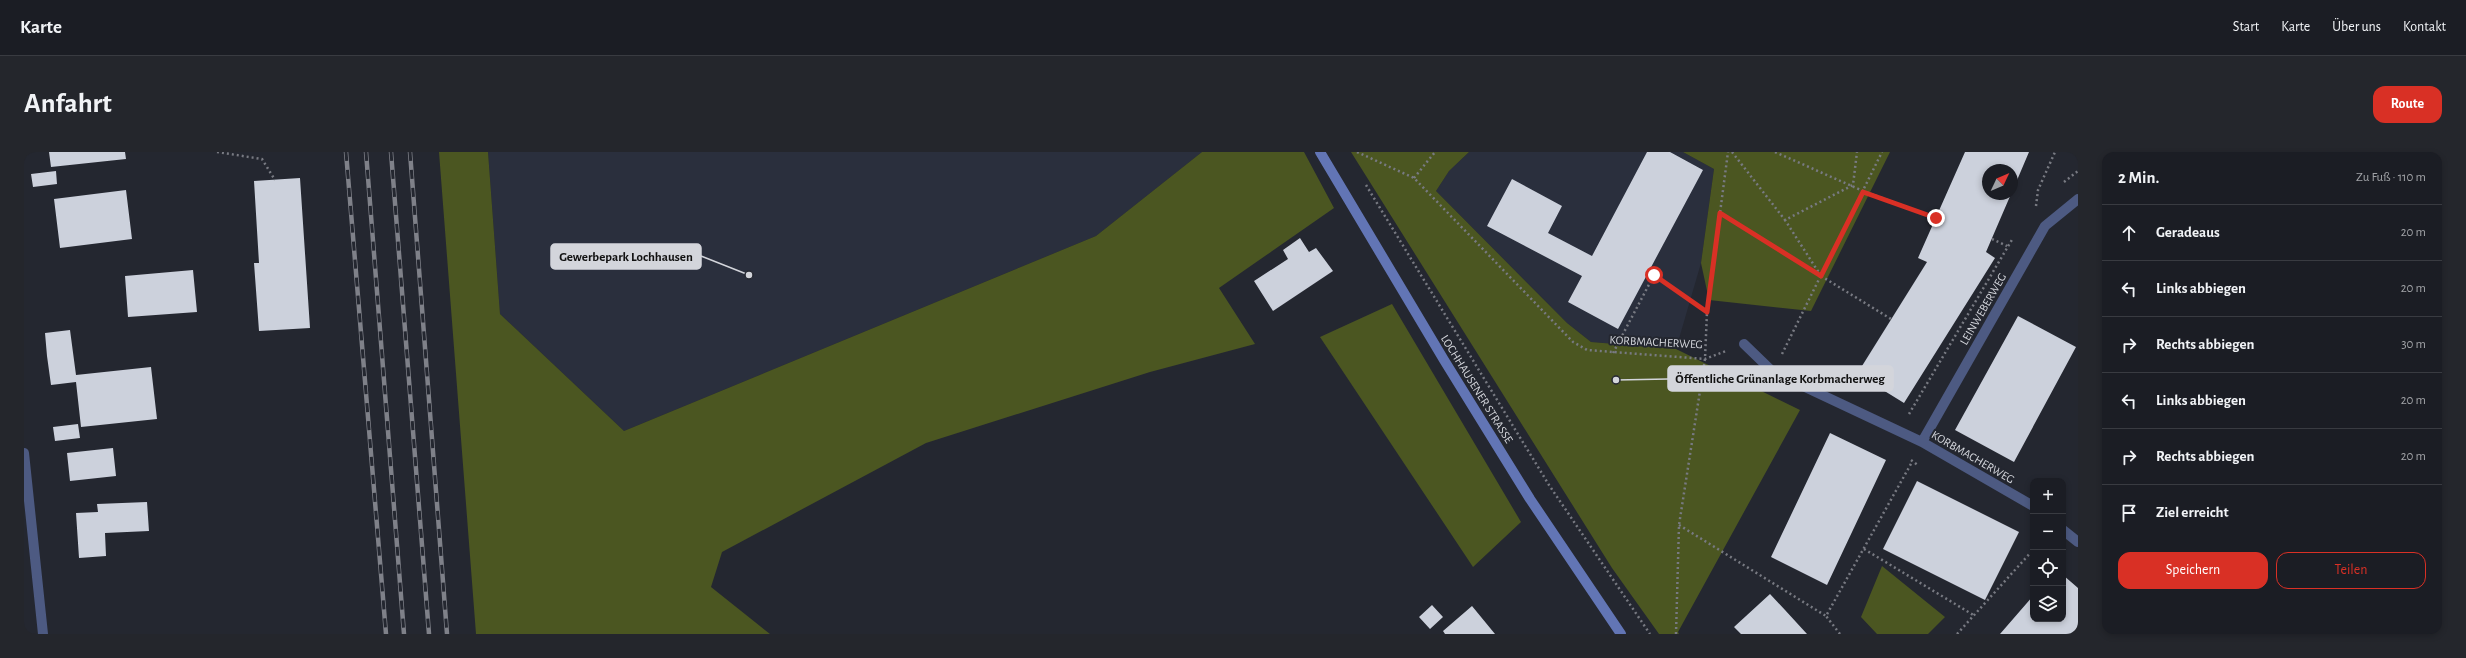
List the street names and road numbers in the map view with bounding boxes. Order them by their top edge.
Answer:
street label: LEINWEBERWEG [1958,271,2008,347]
street label: LOCHHAUSENER STRASSE [1439,333,1515,445]
street label: KORBMACHERWEG [1609,334,1703,350]
street label: KORBMACHERWEG [1930,428,2016,486]

